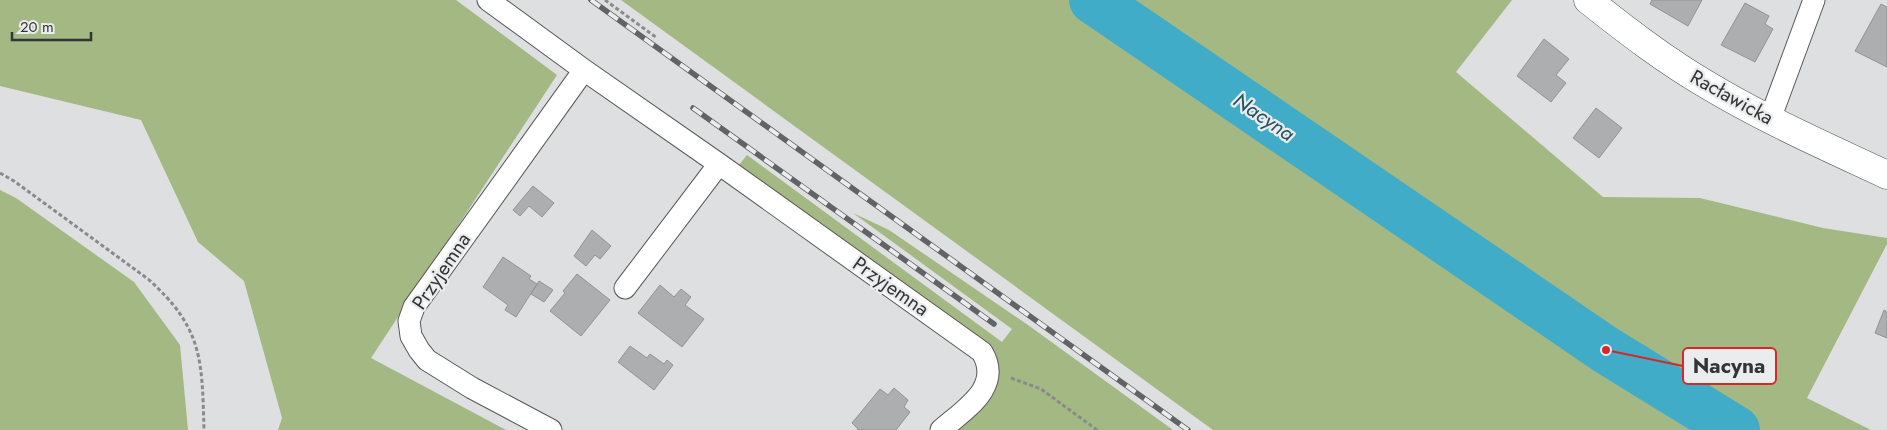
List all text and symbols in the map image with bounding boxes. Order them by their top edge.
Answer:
scale bar [12,10,91,42]
text: 20 m [20,16,54,38]
street label: Racławicka [1685,63,1779,132]
water label: Nacyna [1227,85,1301,149]
street label: Przyjemna [405,227,478,316]
street label: Przyjemna [847,249,935,323]
callout: Nacyna [1683,348,1776,384]
text: Nacyna [1693,351,1765,381]

